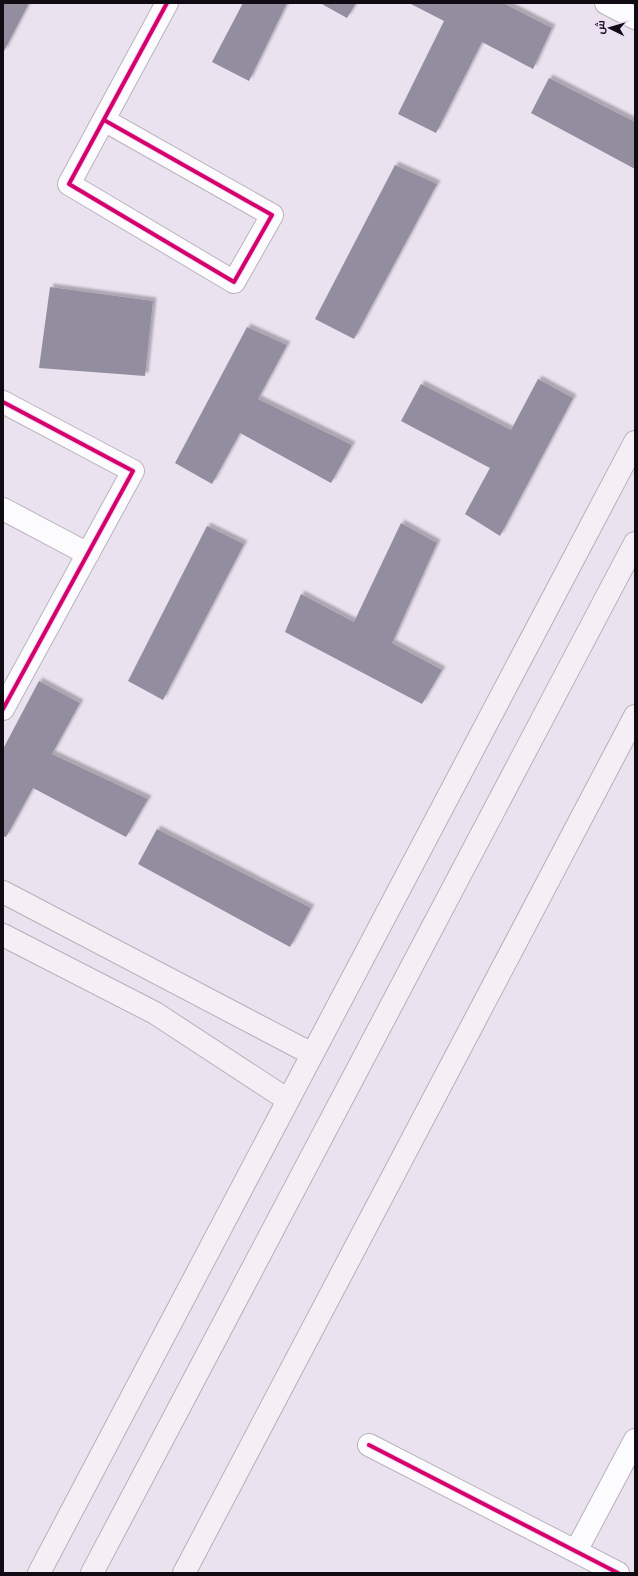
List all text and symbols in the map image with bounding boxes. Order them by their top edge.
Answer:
north arrow [590,8,630,48]
text: ش [592,19,608,35]

